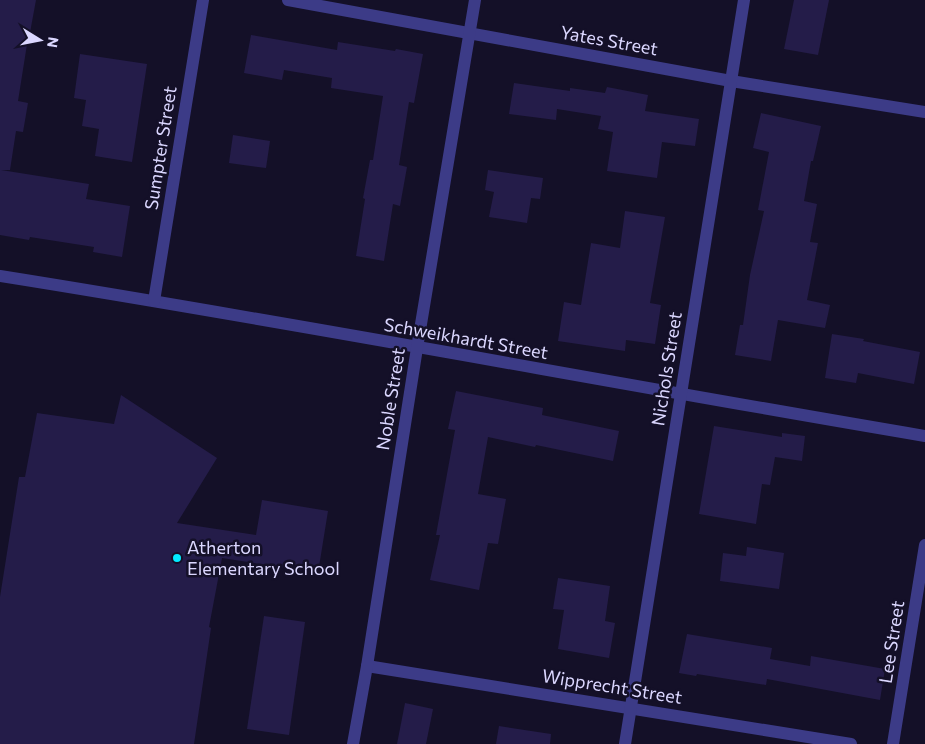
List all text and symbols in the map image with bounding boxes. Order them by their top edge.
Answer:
north arrow [15,15,65,65]
street label: Yates Street [559,21,660,59]
text: N [44,36,63,49]
street label: Sumpter Street [139,84,181,211]
street label: Nichols Street [646,310,686,427]
street label: Schweikhardt Street [382,313,550,363]
street label: Noble Street [371,346,409,452]
place label: Atherton Elementary School [187,536,340,579]
marker: Atherton Elementary School [171,552,183,564]
street label: Lee Street [874,599,908,685]
street label: Wipprecht Street [541,664,684,708]

